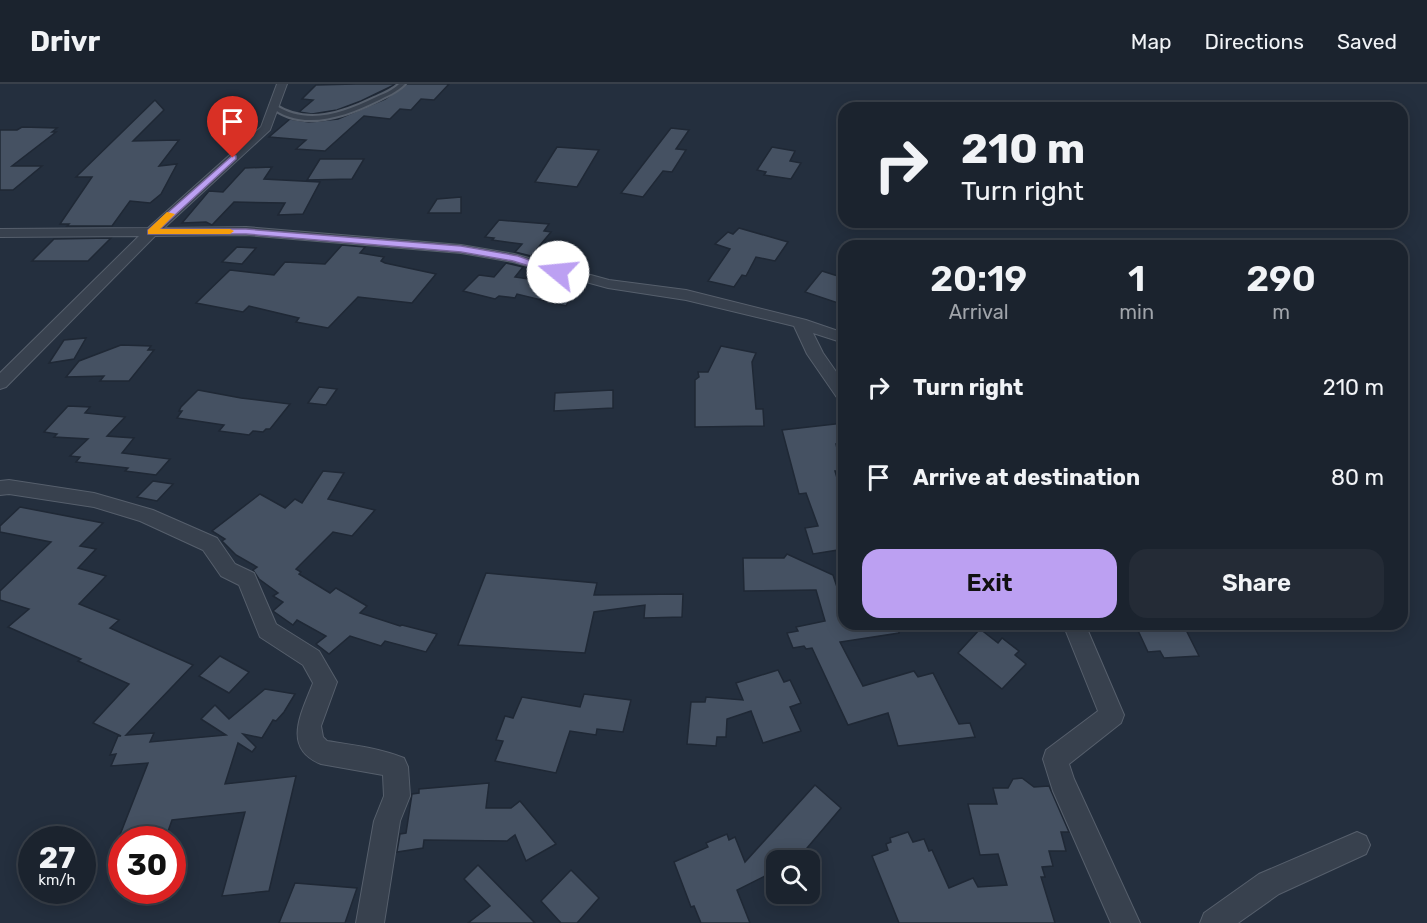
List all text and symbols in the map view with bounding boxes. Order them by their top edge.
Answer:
text: Drivr [30,25,100,58]
text: Map [1131,29,1172,54]
text: Directions [1205,29,1304,54]
text: Saved [1337,29,1397,54]
pin [207,96,258,158]
icon: arrive [216,105,249,138]
text: 210 m [961,124,1085,174]
icon: right [862,126,940,204]
text: Turn right [961,175,1084,207]
position arrow [526,240,590,304]
text: 20:19 [930,257,1027,300]
text: 1 [1128,257,1145,300]
text: 290 [1246,257,1316,300]
text: Arrival [949,300,1009,324]
text: min [1119,300,1154,324]
text: m [1272,300,1290,324]
icon: right [862,371,895,404]
text: Turn right [913,374,1023,401]
text: 210 m [1323,374,1384,401]
icon: arrive [862,461,895,494]
text: Arrive at destination [913,464,1140,491]
text: 80 m [1331,464,1384,491]
button: Exit [862,549,1117,618]
button: Share [1129,549,1384,618]
speed limit sign: 30 [108,826,186,904]
text: 27 [39,840,75,876]
map controls [766,850,820,904]
button: search [766,850,820,904]
text: km/h [38,871,76,889]

